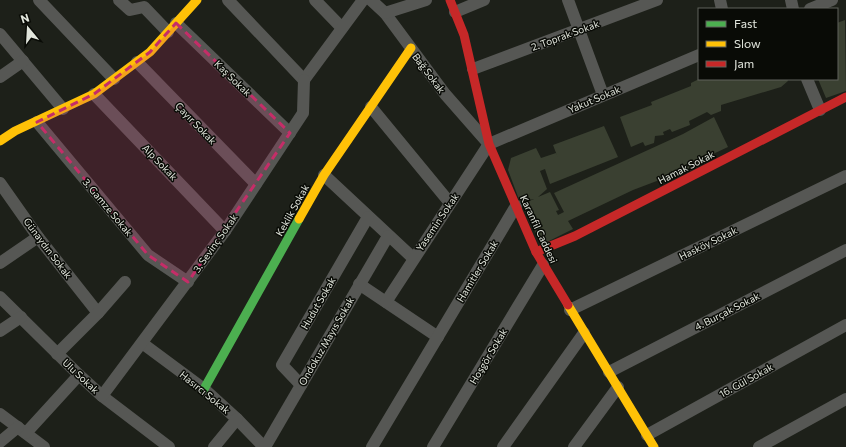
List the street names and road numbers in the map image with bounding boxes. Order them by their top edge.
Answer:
street label: 2. Toprak Sokak [529,17,601,53]
street label: Bağ Sokak [410,51,448,96]
street label: Kaş Sokak [212,58,254,99]
street label: Yakut Sokak [566,82,623,115]
street label: Çayır Sokak [173,100,219,147]
street label: Alp Sokak [140,142,180,183]
street label: Hamak Sokak [656,147,717,186]
street label: 3. Gamze Sokak [81,176,136,239]
street label: Keklik Sokak [273,181,311,238]
street label: Yasemin Sokak [413,190,461,253]
street label: Karanfil Caddesi [518,193,560,265]
street label: 3. Sevinç Sokak [190,211,240,275]
street label: Günaydın Sokak [21,215,75,281]
street label: Hasköy Sokak [677,223,740,262]
street label: Hamitler Sokak [454,238,500,304]
street label: Hudut Sokak [298,274,338,331]
street label: 4. Burçak Sokak [692,289,762,333]
street label: Ondokuz Mayıs Sokak [296,294,357,387]
street label: Hoşgör Sokak [467,325,510,386]
street label: Ulu Sokak [60,356,102,396]
street label: 16. Gül Sokak [717,360,776,400]
street label: Hasırcı Sokak [178,368,233,416]

